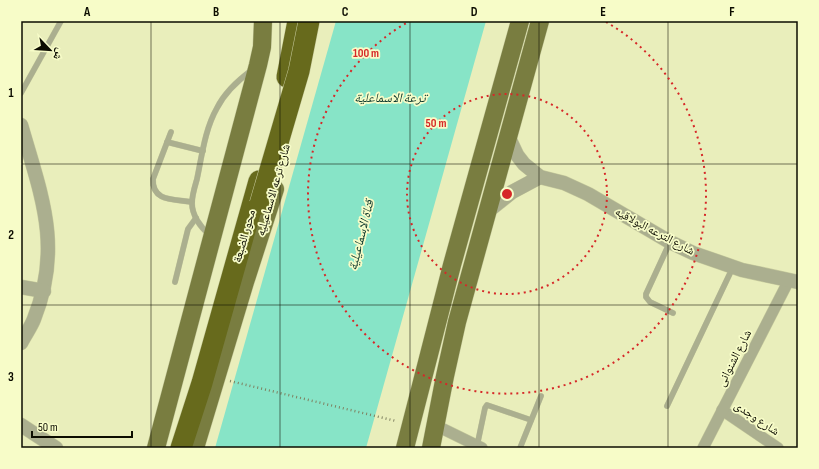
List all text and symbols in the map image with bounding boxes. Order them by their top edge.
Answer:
text: A [83,4,91,20]
text: B [213,4,219,20]
text: C [342,4,349,20]
text: D [471,4,478,20]
text: E [600,4,606,20]
text: F [729,4,735,20]
north arrow [30,30,70,70]
text: ش [49,46,67,62]
text: 100 m [353,46,379,61]
text: 1 [8,85,14,101]
water label: ترعة الاسماعلية [354,90,429,106]
text: 50 m [426,116,446,131]
street label: شارع ترعه الاسماعيليه [253,142,294,238]
centre of rings [500,187,514,201]
water label: قناة الإسماعيلية [345,196,378,272]
street label: شارع الترعه البولاقيه [612,204,697,259]
street label: محور الضبعة [230,208,259,264]
text: 2 [8,227,14,243]
street label: شارع الشنوانى [714,327,755,389]
text: 3 [8,369,14,385]
street label: شارع وجدى [731,398,782,439]
scale bar [32,413,132,439]
text: 50 m [38,420,58,435]

